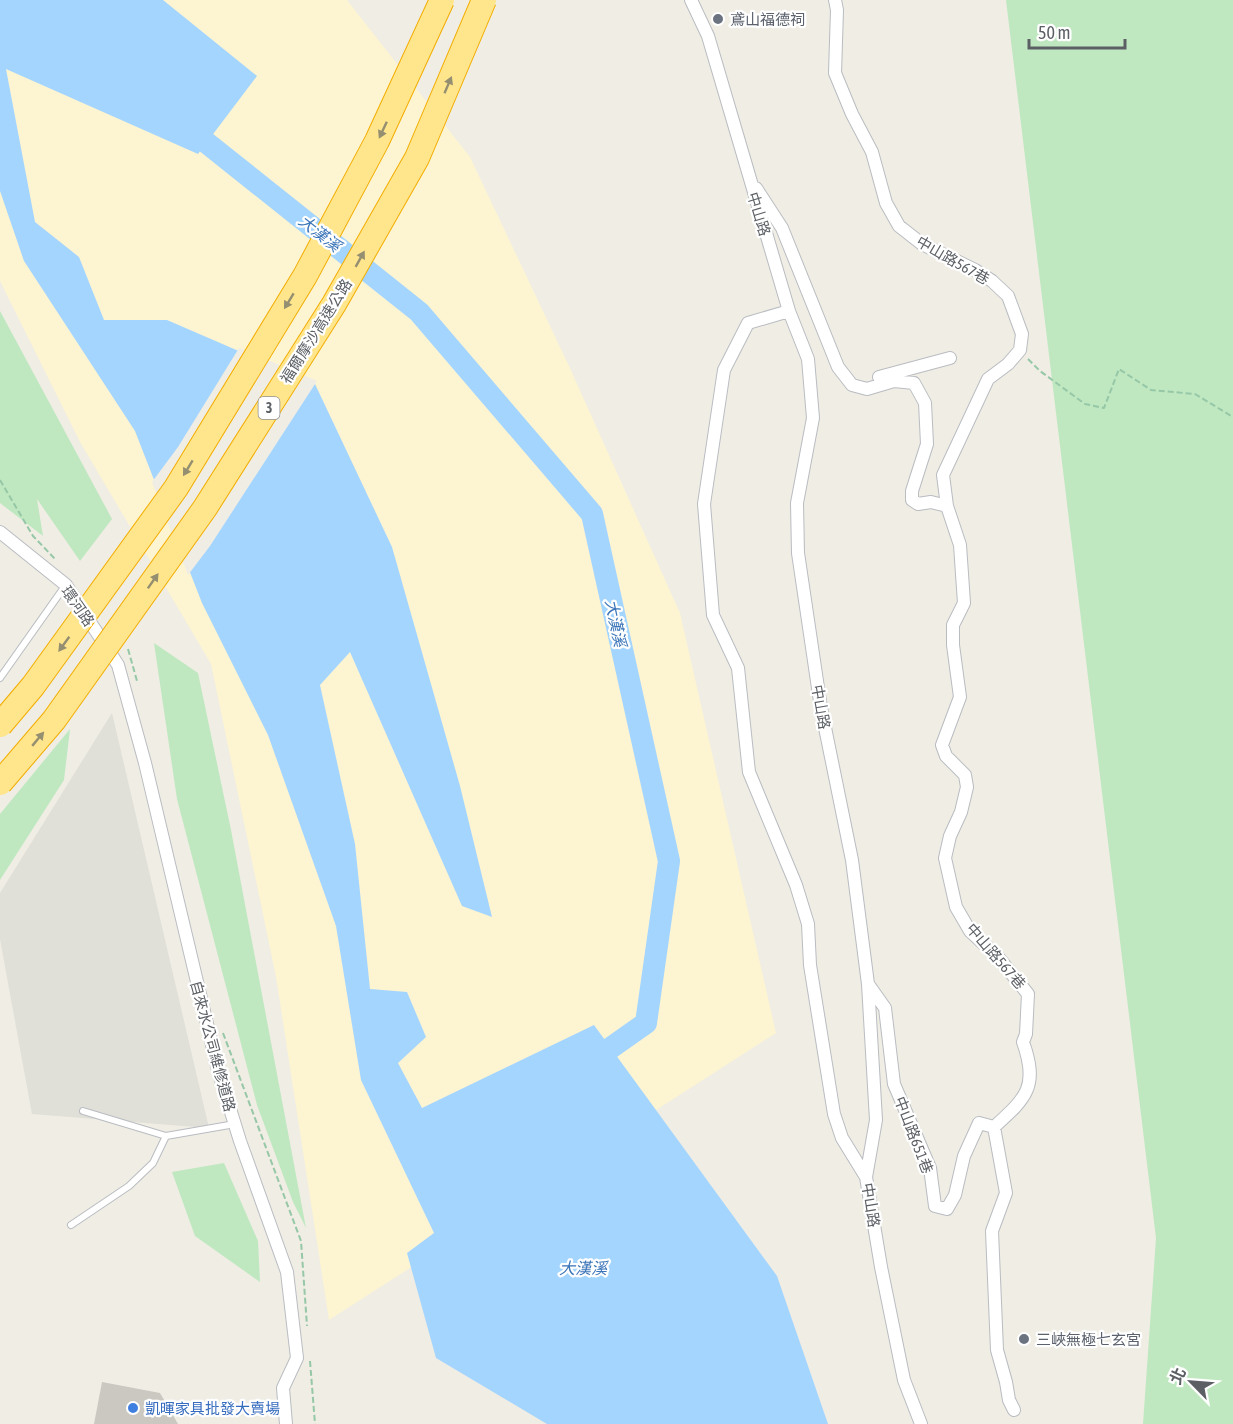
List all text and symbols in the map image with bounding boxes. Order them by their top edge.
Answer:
place label: 鳶山福德祠 [730,11,805,28]
marker: 鳶山福德祠 [711,12,725,26]
scale bar [1029,12,1125,50]
text: 50 m [1038,22,1070,43]
one-way arrow [443,75,453,93]
one-way arrow [378,121,387,138]
street label: 中山路 [744,190,774,238]
water label: 大漢溪 [296,211,346,256]
street label: 中山路567巷 [914,232,992,288]
one-way arrow [355,250,365,267]
street label: 福爾摩沙高速公路 [277,276,355,386]
one-way arrow [284,293,295,309]
road number: 3 [258,397,280,419]
one-way arrow [183,460,194,476]
one-way arrow [146,574,158,589]
street label: 環河路 [58,583,98,629]
water label: 大漢溪 [602,598,630,650]
one-way arrow [58,636,70,651]
street label: 中山路 [809,683,833,731]
one-way arrow [31,732,44,747]
street label: 中山路567巷 [963,920,1029,992]
street label: 自來水公司維修道路 [187,979,239,1113]
street label: 中山路651巷 [892,1094,936,1176]
street label: 中山路 [859,1181,883,1229]
water label: 大漢溪 [559,1259,609,1277]
place label: 三峽無極七玄宮 [1036,1331,1141,1348]
marker: 三峽無極七玄宮 [1017,1332,1031,1346]
north arrow [1161,1352,1221,1412]
text: 北 [1166,1365,1189,1387]
place label: 凱暉家具批發大賣場 [145,1400,280,1417]
marker: 凱暉家具批發大賣場 [126,1401,140,1415]

